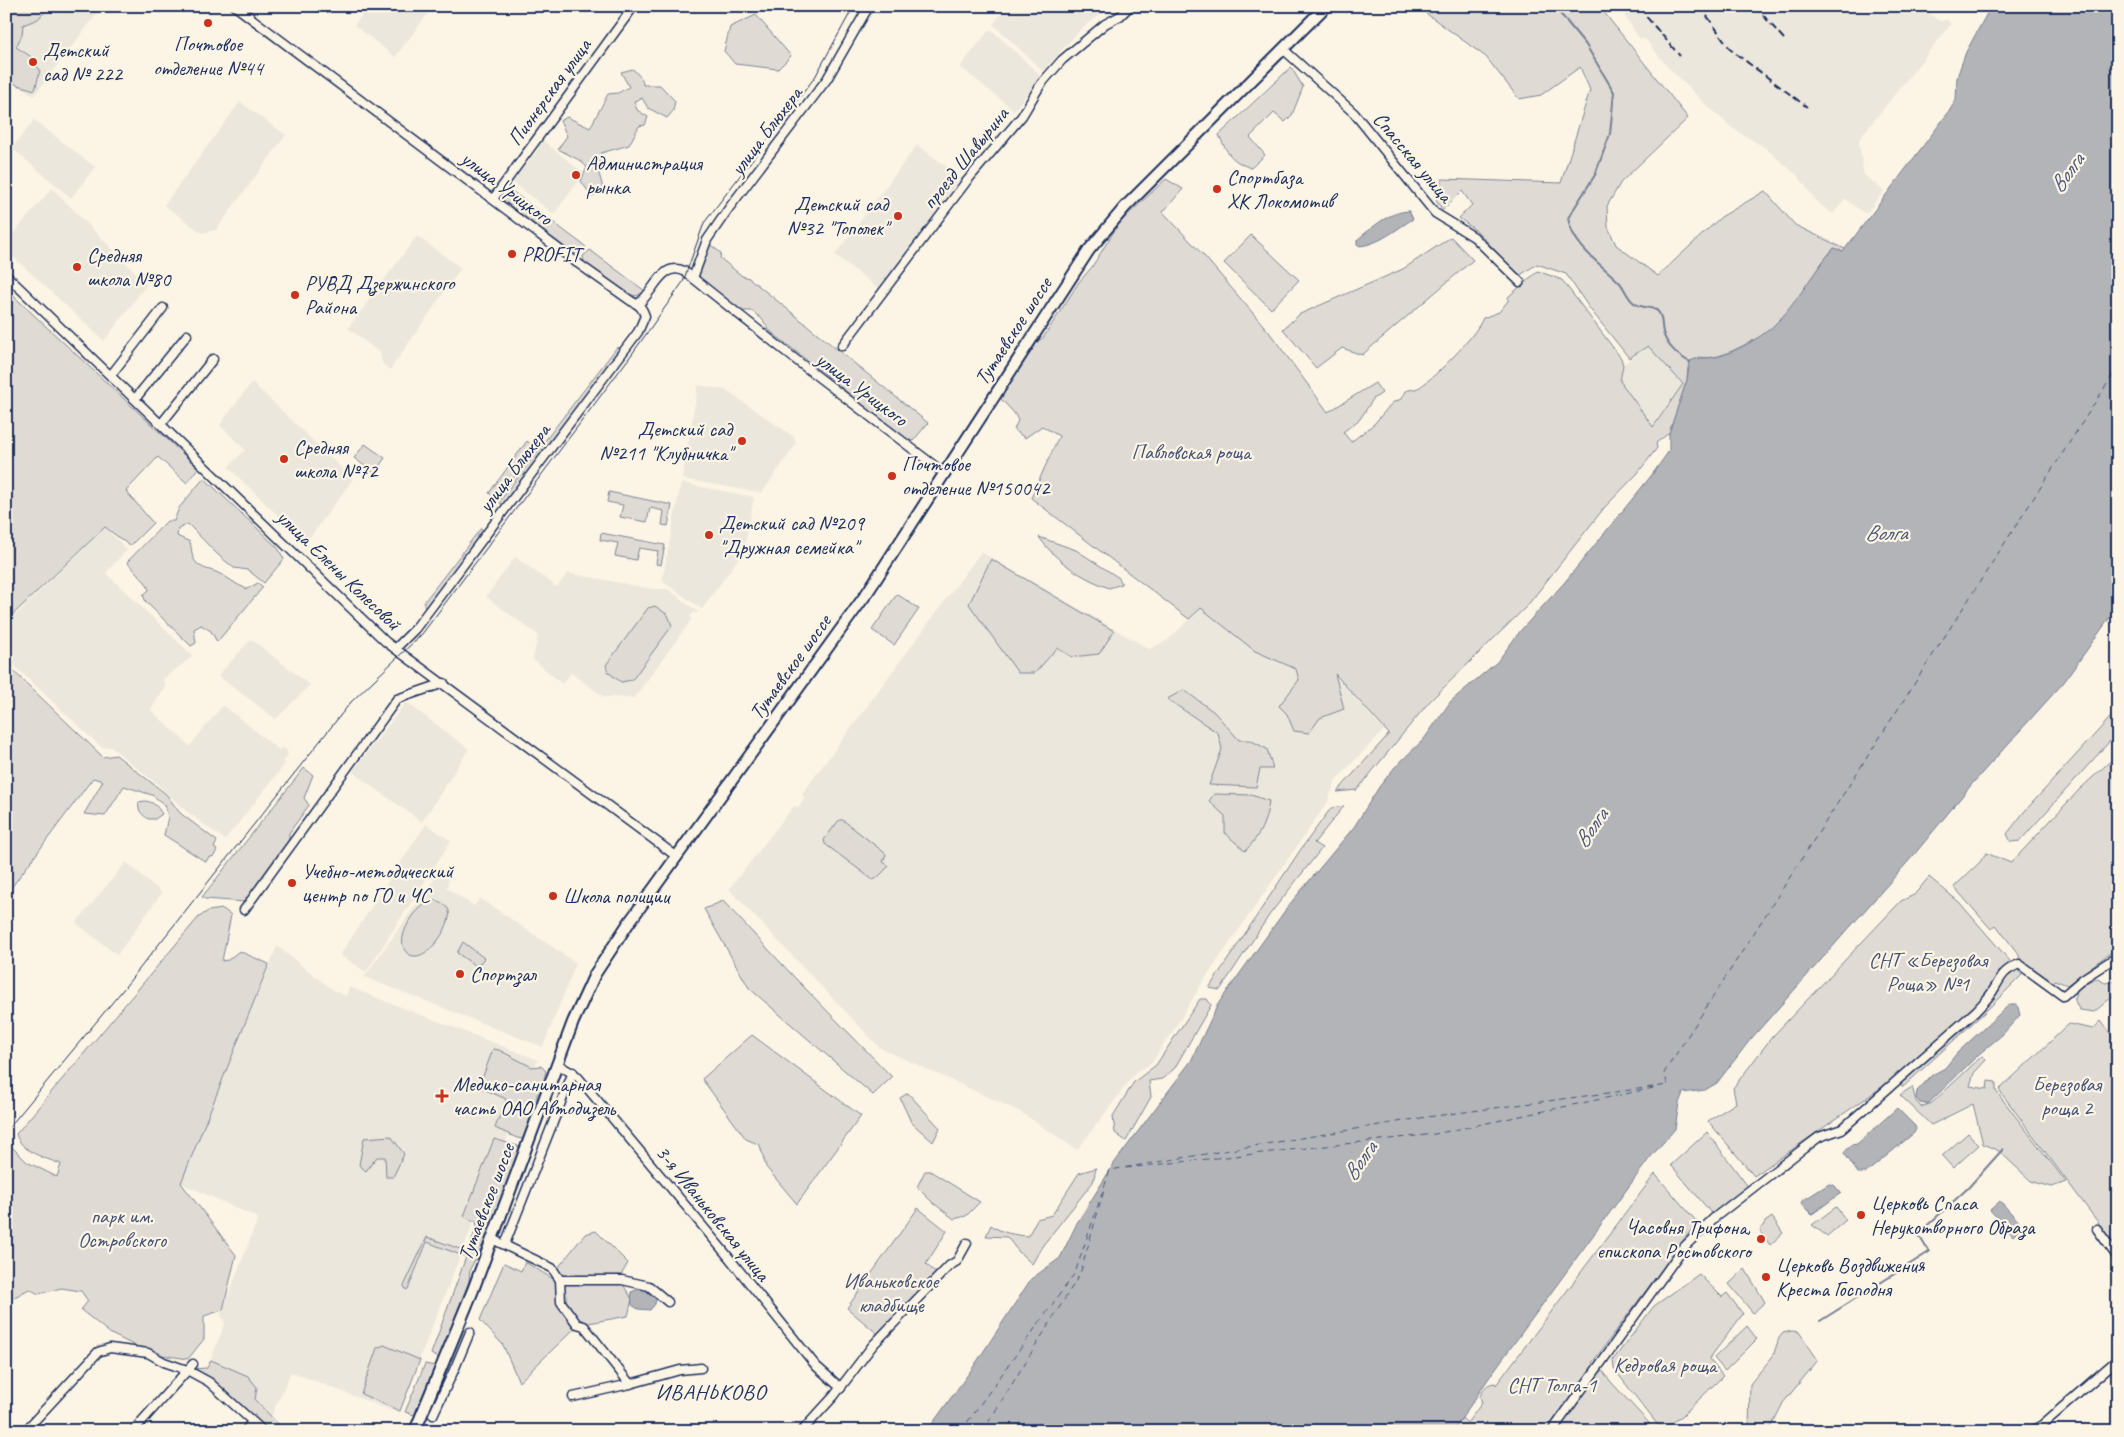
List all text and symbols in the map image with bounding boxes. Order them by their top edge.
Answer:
marker: Почтовое отделение №44 [202,17,214,29]
place label: Почтовое отделение №44 [153,31,265,81]
street label: Пионерская улица [502,32,597,150]
place label: Детский сад № 222 [43,37,124,87]
marker: Детский сад № 222 [27,56,39,68]
street label: улица Блюхера [723,80,809,182]
street label: проезд Шавырина [916,100,1015,214]
street label: Спасская улица [1367,106,1460,210]
street label: улица Урицкого [454,144,559,232]
water label: Волга [2043,146,2092,198]
place label: Администрация рынка [586,150,703,200]
place label: Спортбаза ХК Локомотив [1227,164,1338,214]
marker: Администрация рынка [570,169,582,181]
marker: Спортбаза ХК Локомотив [1211,183,1223,195]
place label: Детский сад №32 "Тополек" [787,191,892,241]
marker: Детский сад №32 "Тополек" [892,210,904,222]
place label: PROFIT [522,241,585,267]
place label: Средняя школа №80 [87,242,172,292]
marker: PROFIT [506,248,518,260]
marker: Средняя школа №80 [71,261,83,273]
place label: РУВД Дзержинского Района [305,270,456,320]
street label: Тутаевское шоссе [969,270,1059,390]
marker: РУВД Дзержинского Района [289,289,301,301]
street label: улица Урицкого [809,345,914,433]
place label: Детский сад №211 "Клубничка" [599,416,736,466]
street label: улица Блюхера [471,417,557,519]
place label: Средняя школа №72 [294,434,379,484]
marker: Детский сад №211 "Клубничка" [736,435,748,447]
park label: Павловская роща [1131,439,1253,465]
place label: Почтовое отделение №150042 [902,451,1051,501]
marker: Средняя школа №72 [278,453,290,465]
marker: Почтовое отделение №150042 [886,470,898,482]
street label: улица Елены Колесовой [270,503,408,637]
place label: Детский сад №209 "Дружная семейка" [719,510,865,560]
water label: Волга [1865,519,1909,547]
marker: Детский сад №209 "Дружная семейка" [703,529,715,541]
street label: Тутаевское шоссе [743,608,838,724]
water label: Волга [1568,801,1616,853]
place label: Учебно-методический центр по ГО и ЧС [302,858,455,908]
marker: Учебно-методический центр по ГО и ЧС [286,877,298,889]
place label: Школа полиции [563,883,672,909]
marker: Школа полиции [547,890,559,902]
park label: СНТ «Березовая Роща» №1 [1869,947,1989,997]
place label: Спортзал [470,961,537,988]
marker: Спортзал [454,968,466,980]
place label: Медико-санитарная часть ОАО Автодизель [453,1071,617,1122]
park label: Березовая роща 2 [2033,1071,2103,1121]
marker: Медико-санитарная часть ОАО Автодизель [435,1089,449,1103]
water label: Волга [1337,1134,1385,1186]
street label: Тутаевское шоссе [452,1138,521,1264]
street label: 3-я Иваньковская улица [650,1140,777,1287]
place label: Церковь Спаса Нерукотворного Образа [1871,1190,2036,1241]
park label: парк им. Островского [78,1203,168,1253]
marker: Церковь Спаса Нерукотворного Образа [1855,1209,1867,1221]
place label: Часовня Трифона, епископа Ростовского [1597,1214,1754,1264]
marker: Часовня Трифона, епископа Ростовского [1755,1233,1767,1245]
place label: Церковь Воздвижения Креста Господня [1776,1252,1926,1302]
park label: Иваньковское кладбище [844,1268,941,1318]
marker: Церковь Воздвижения Креста Господня [1760,1271,1772,1283]
park label: Кедровая роща [1614,1352,1719,1378]
park label: СНТ Толга-1 [1508,1372,1598,1398]
district label: ИВАНЬКОВО [655,1378,768,1406]

